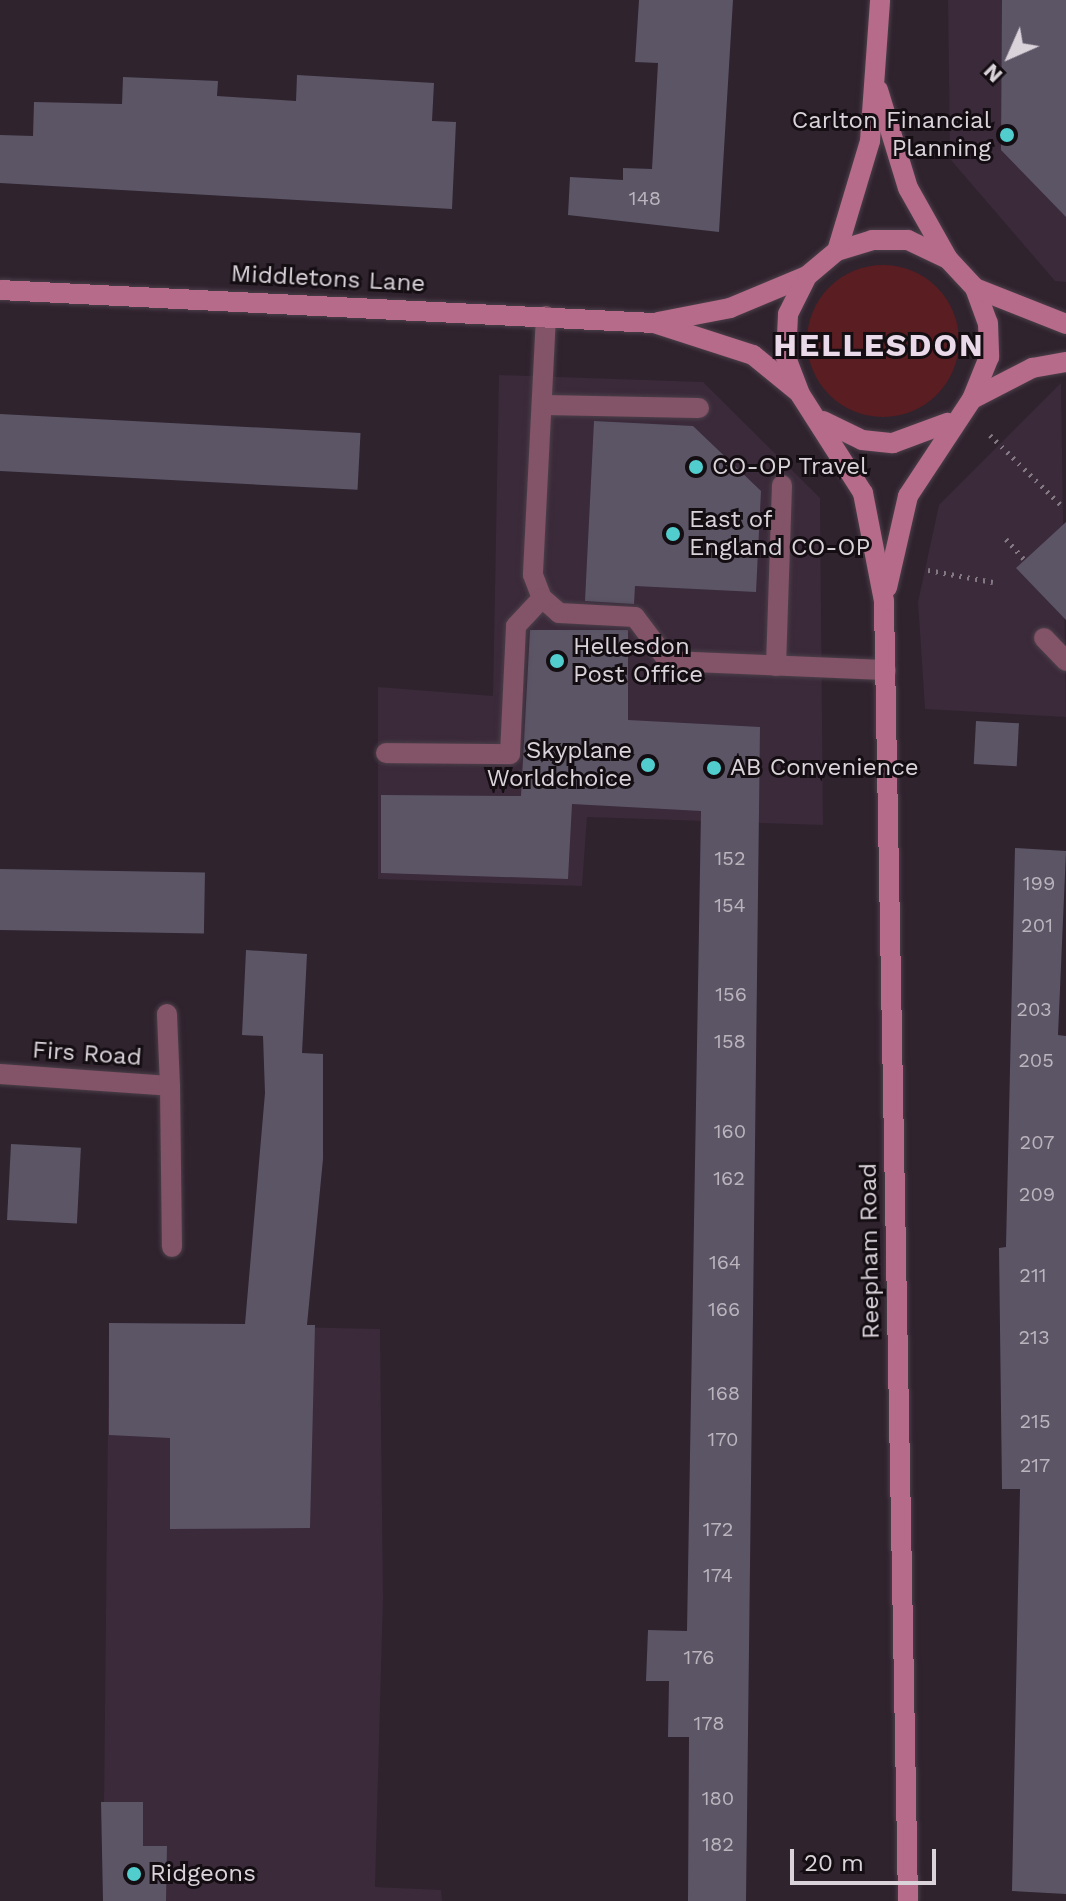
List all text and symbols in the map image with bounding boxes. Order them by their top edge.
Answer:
north arrow [970,16,1050,96]
text: N [978,59,1007,88]
place label: Carlton Financial Planning [792,107,991,163]
marker: Carlton Financial Planning [998,126,1016,144]
house number: 148 [629,186,661,210]
street label: Middletons Lane [230,260,426,298]
district label: HELLESDON [773,326,985,364]
place label: CO-OP Travel [712,453,869,481]
marker: CO-OP Travel [687,458,705,476]
place label: East of England CO-OP [689,506,870,562]
marker: East of England CO-OP [664,525,682,543]
place label: Hellesdon Post Office [573,633,703,689]
marker: Hellesdon Post Office [548,652,566,670]
place label: Skyplane Worldchoice [487,737,632,793]
place label: AB Convenience [730,754,919,782]
marker: Skyplane Worldchoice [639,756,657,774]
marker: AB Convenience [705,759,723,777]
house number: 152 [714,846,746,870]
house number: 199 [1023,871,1055,895]
house number: 154 [714,893,746,917]
house number: 201 [1021,913,1053,937]
house number: 156 [715,982,747,1006]
house number: 203 [1016,997,1052,1021]
house number: 158 [714,1029,746,1053]
street label: Firs Road [31,1036,143,1072]
house number: 205 [1018,1048,1054,1072]
house number: 160 [714,1119,746,1143]
house number: 207 [1020,1130,1054,1154]
street label: Reepham Road [854,1163,886,1339]
house number: 162 [713,1166,745,1190]
house number: 209 [1019,1182,1055,1206]
house number: 164 [709,1250,741,1274]
house number: 211 [1019,1263,1047,1287]
house number: 166 [708,1297,740,1321]
house number: 213 [1018,1325,1050,1349]
house number: 168 [708,1381,740,1405]
house number: 215 [1019,1409,1051,1433]
house number: 170 [707,1427,739,1451]
house number: 217 [1020,1453,1050,1477]
house number: 172 [703,1517,733,1541]
house number: 174 [703,1563,733,1587]
house number: 176 [684,1645,714,1669]
house number: 178 [694,1711,724,1735]
house number: 180 [702,1786,734,1810]
house number: 182 [702,1832,734,1856]
scale bar [794,1833,940,1883]
text: 20 m [804,1849,864,1877]
place label: Ridgeons [150,1860,256,1888]
marker: Ridgeons [125,1865,143,1883]

